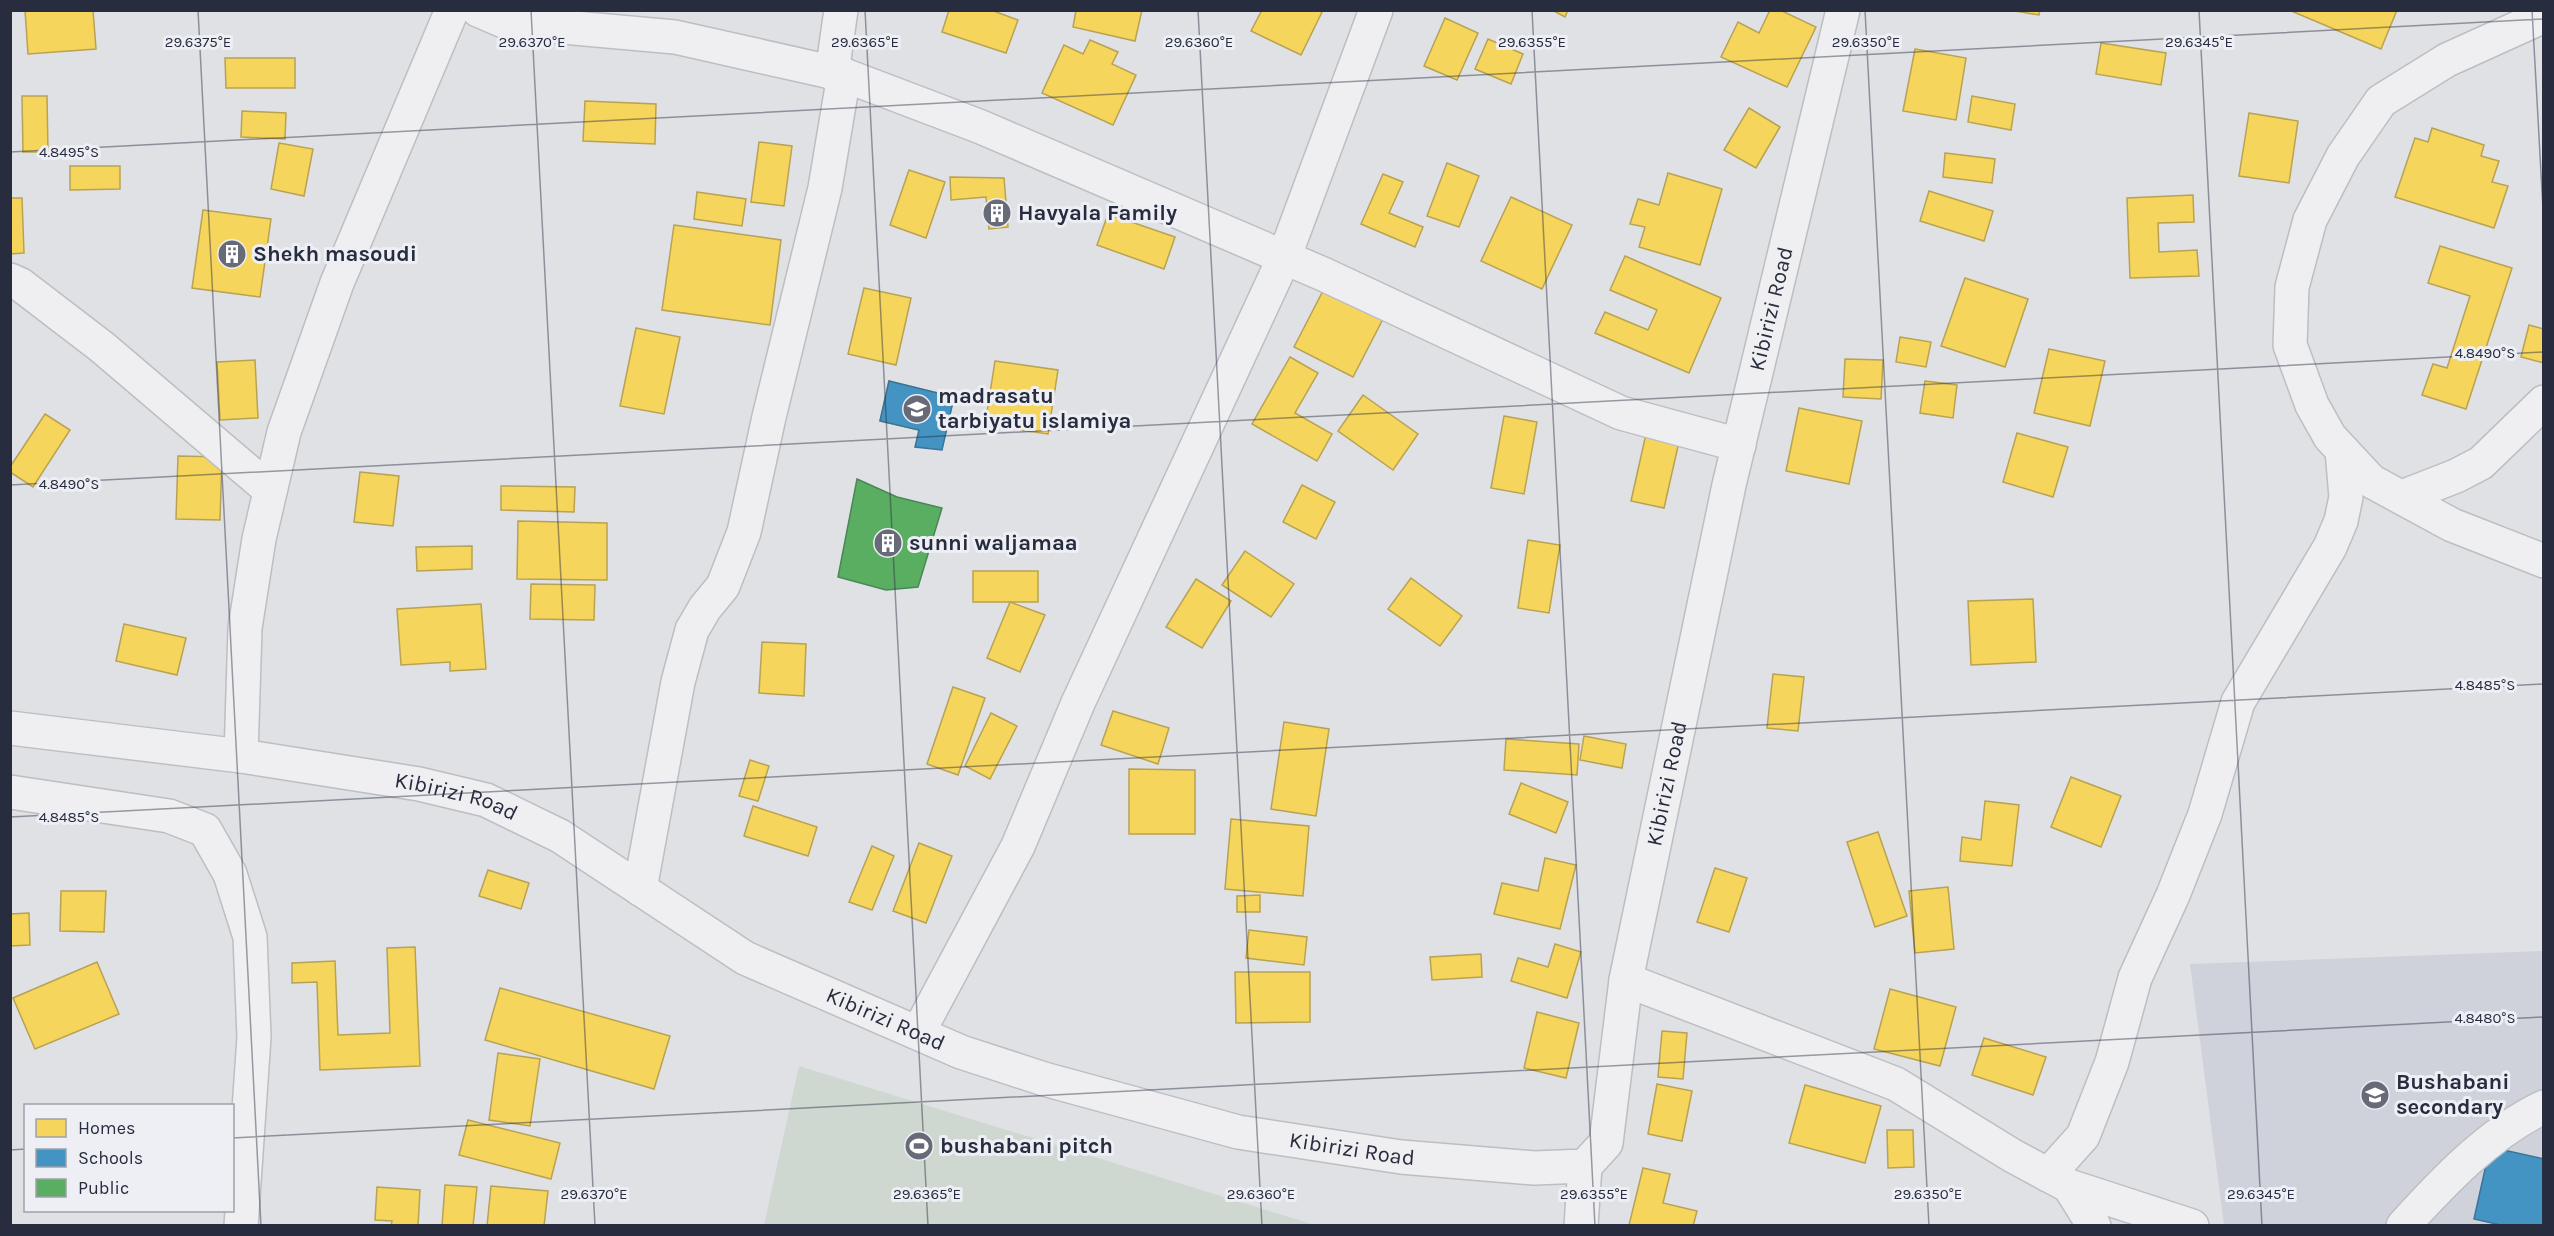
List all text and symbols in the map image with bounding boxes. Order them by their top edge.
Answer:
text: 29.6375°E [165,33,231,51]
text: 29.6370°E [499,33,566,51]
text: 29.6365°E [831,33,899,51]
text: 29.6360°E [1165,33,1233,51]
text: 29.6355°E [1498,33,1566,51]
text: 29.6350°E [1832,33,1900,51]
text: 29.6345°E [2165,33,2233,51]
text: 4.8495°S [39,143,99,161]
building icon: Havyala Family [981,197,1013,229]
place label: Havyala Family [1018,200,1177,226]
building icon: Shekh masoudi [216,238,248,270]
place label: Shekh masoudi [253,241,417,267]
street label: Kibirizi Road [1744,244,1799,374]
text: 4.8490°S [2455,344,2515,362]
place label: madrasatu tarbiyatu islamiya [938,383,1131,434]
school or university icon: madrasatu tarbiyatu islamiya [901,393,933,425]
text: 4.8490°S [39,475,99,493]
building icon: sunni waljamaa [872,527,904,559]
place label: sunni waljamaa [909,530,1078,556]
text: 4.8485°S [2455,676,2515,694]
street label: Kibirizi Road [1641,719,1693,848]
street label: Kibirizi Road [393,767,522,826]
text: 4.8485°S [39,808,99,826]
street label: Kibirizi Road [822,982,949,1056]
text: 4.8480°S [2455,1009,2515,1027]
place label: Bushabani secondary [2396,1069,2510,1120]
school or university icon: Bushabani secondary [2359,1079,2391,1111]
legend [24,1104,234,1212]
text: Homes [78,1117,135,1139]
street label: Kibirizi Road [1287,1127,1416,1171]
sports icon: bushabani pitch [903,1130,935,1162]
place label: bushabani pitch [940,1133,1113,1159]
text: Schools [78,1147,143,1169]
text: Public [78,1177,129,1199]
text: 29.6370°E [561,1185,628,1203]
text: 29.6365°E [893,1185,961,1203]
text: 29.6360°E [1227,1185,1295,1203]
text: 29.6355°E [1560,1185,1628,1203]
text: 29.6350°E [1894,1185,1962,1203]
text: 29.6345°E [2227,1185,2295,1203]

